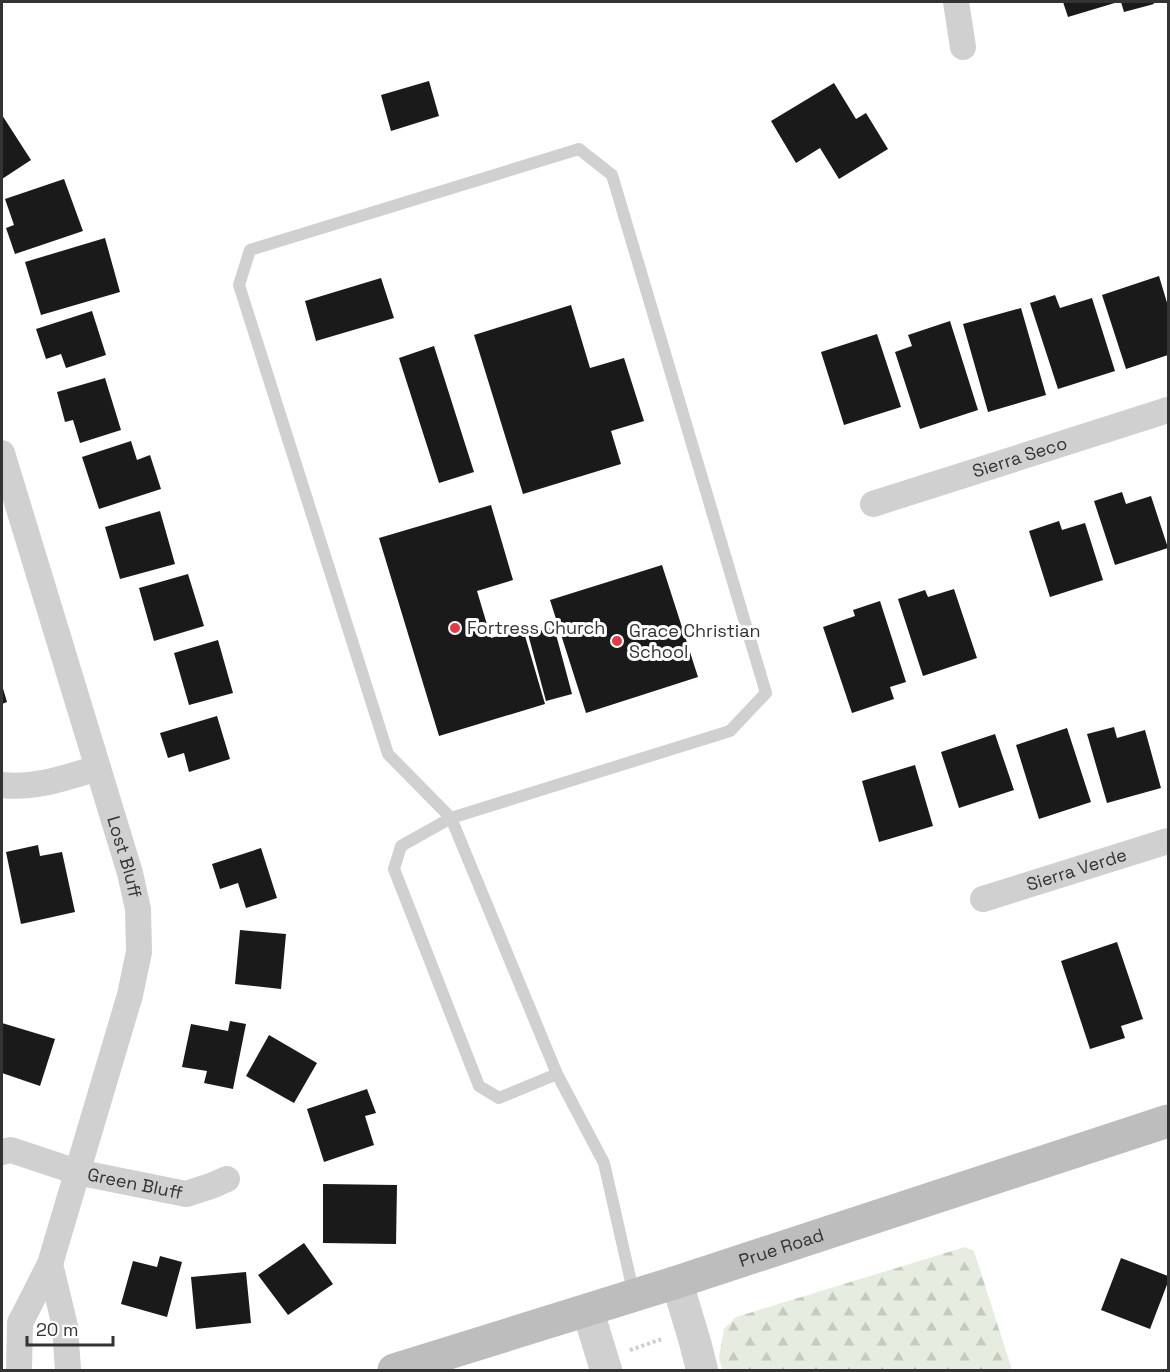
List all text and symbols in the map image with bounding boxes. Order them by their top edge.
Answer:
street label: Sierra Seco [969,431,1070,483]
place label: Fortress Church [467,616,605,639]
place label: Grace Christian School [629,619,761,663]
marker: Fortress Church [448,621,462,635]
marker: Grace Christian School [610,634,624,648]
street label: Lost Bluff [102,813,147,900]
street label: Sierra Verde [1023,843,1129,896]
street label: Green Bluff [86,1162,185,1204]
street label: Prue Road [736,1223,826,1272]
scale bar [27,1309,112,1347]
text: 20 m [36,1318,79,1341]

